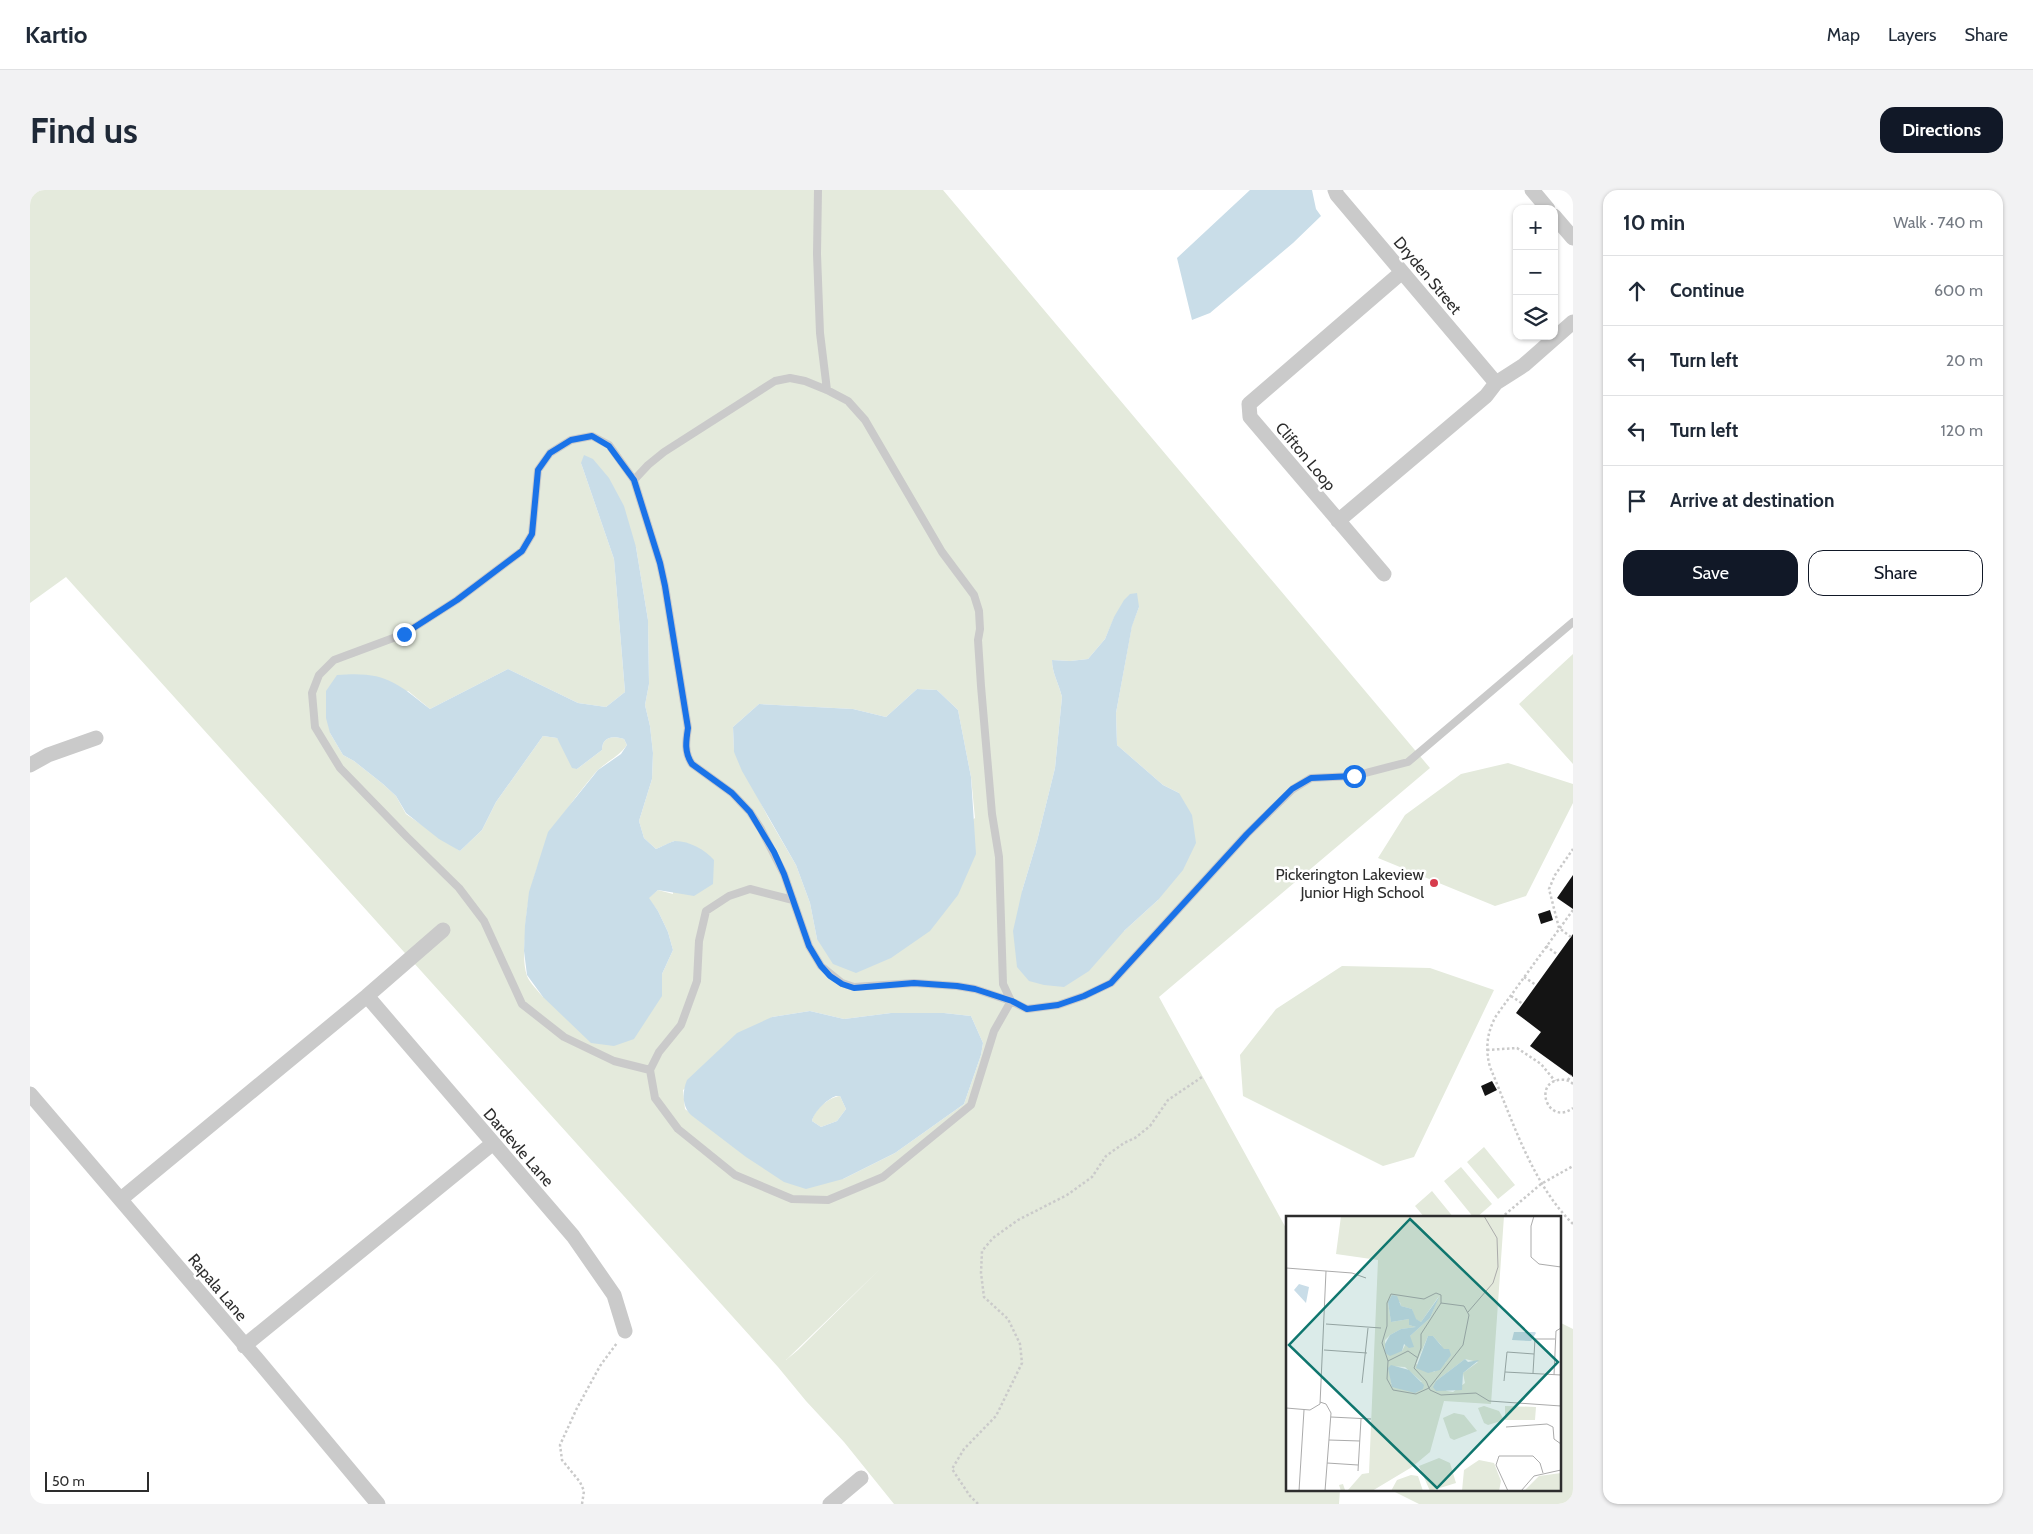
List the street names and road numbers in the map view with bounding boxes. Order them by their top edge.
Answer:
street label: Dryden Street [1390,233,1466,318]
street label: Clifton Loop [1272,418,1340,494]
street label: Dardevle Lane [480,1104,558,1190]
street label: Rapala Lane [184,1250,251,1325]

